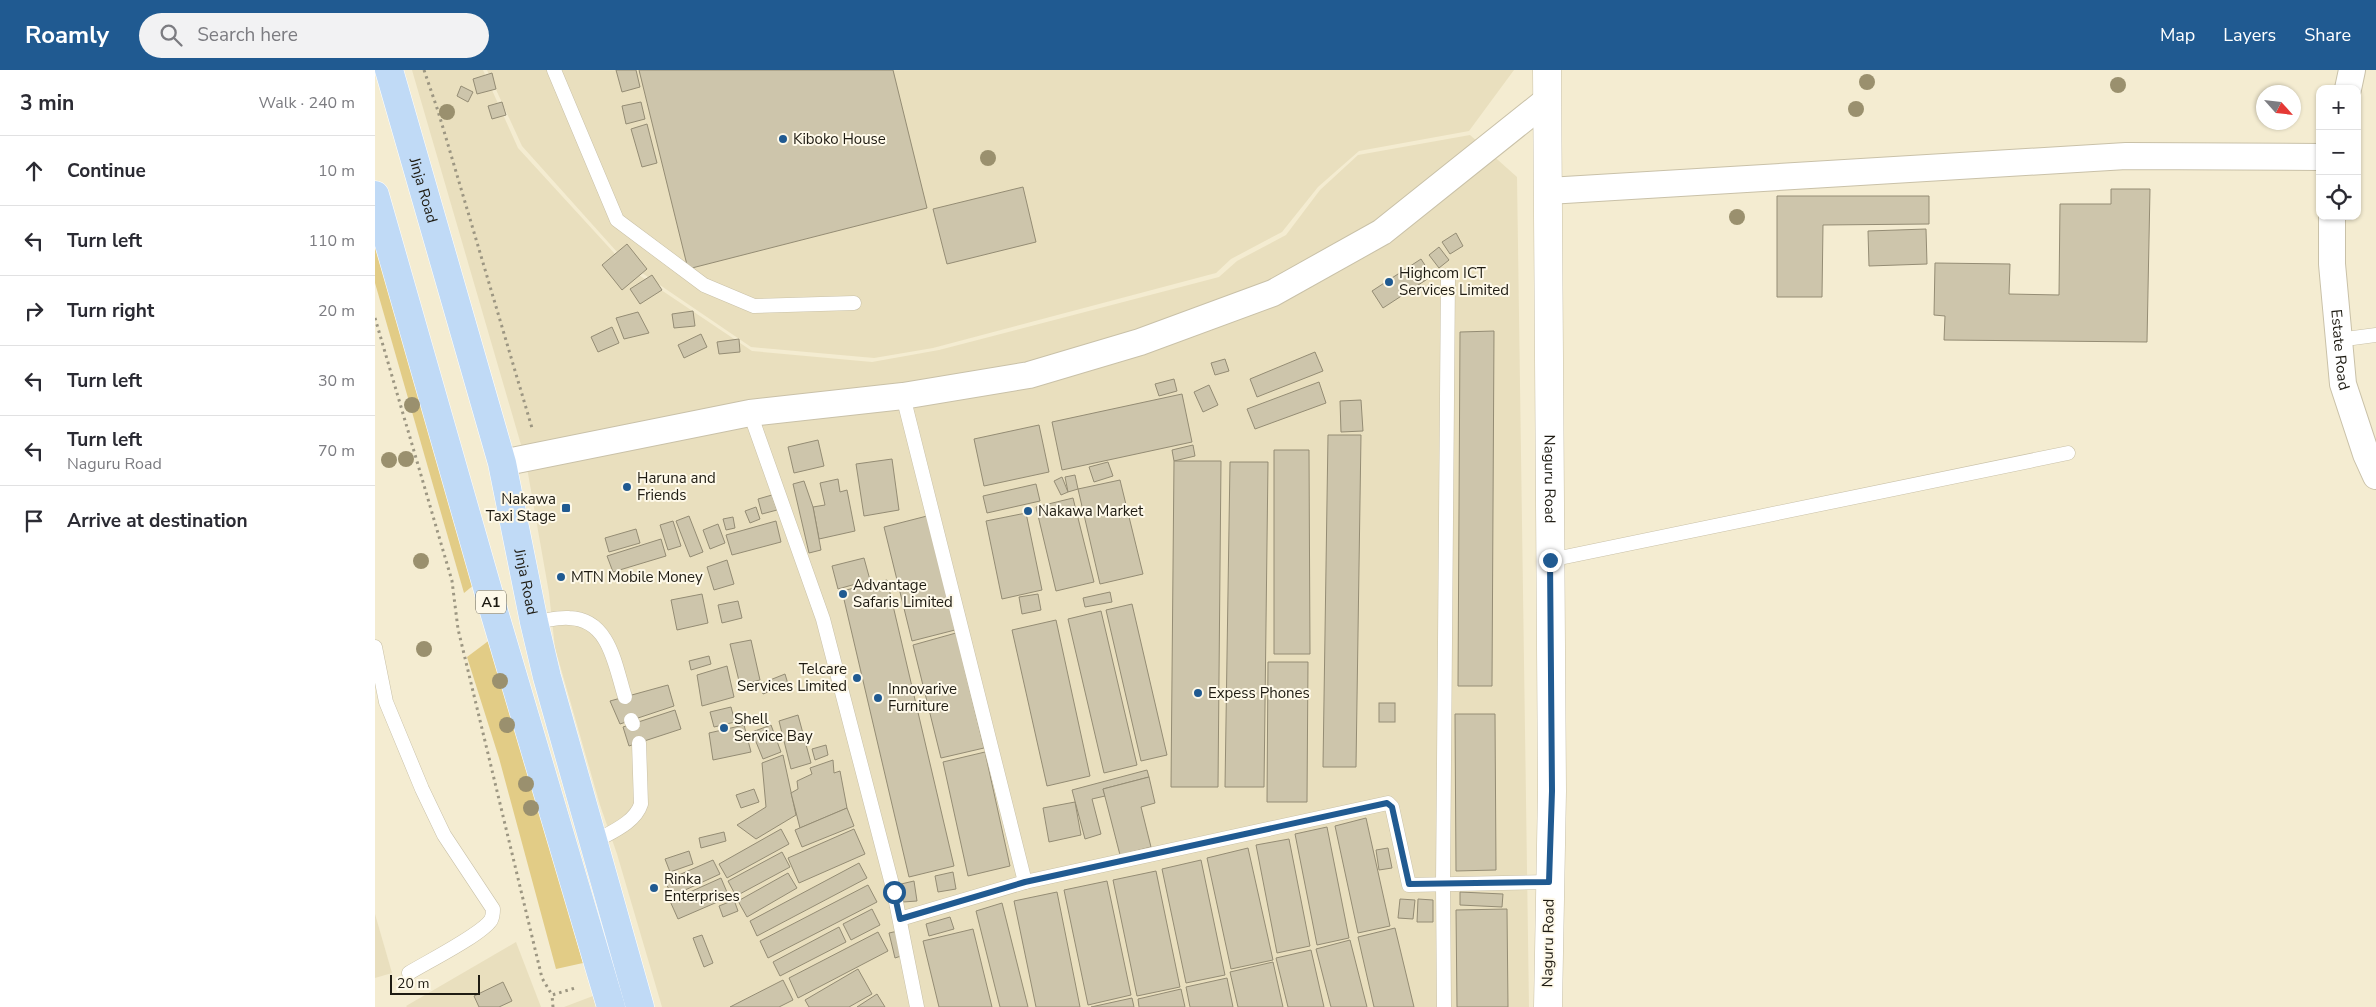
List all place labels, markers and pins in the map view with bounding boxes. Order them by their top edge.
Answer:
place label: Kiboko House [793,129,886,149]
marker: Kiboko House [777,133,789,145]
place label: Highcom ICT Services Limited [1399,263,1509,300]
marker: Highcom ICT Services Limited [1383,276,1395,288]
place label: Haruna and Friends [637,468,716,505]
marker: Haruna and Friends [621,481,633,493]
place label: Nakawa Taxi Stage [486,489,556,526]
place label: Nakawa Market [1038,501,1144,521]
marker: Nakawa Taxi Stage [560,502,572,514]
marker: Nakawa Market [1022,505,1034,517]
place label: MTN Mobile Money [571,567,703,587]
marker: MTN Mobile Money [555,571,567,583]
place label: Advantage Safaris Limited [853,575,953,612]
marker: Advantage Safaris Limited [837,588,849,600]
place label: Telcare Services Limited [737,659,847,696]
marker: Telcare Services Limited [851,672,863,684]
place label: Innovarive Furniture [888,679,957,716]
place label: Expess Phones [1208,683,1310,703]
marker: Expess Phones [1192,687,1204,699]
marker: Innovarive Furniture [872,692,884,704]
place label: Shell Service Bay [734,709,813,746]
marker: Shell Service Bay [718,722,730,734]
place label: Rinka Enterprises [664,869,740,906]
marker: Rinka Enterprises [648,882,660,894]

